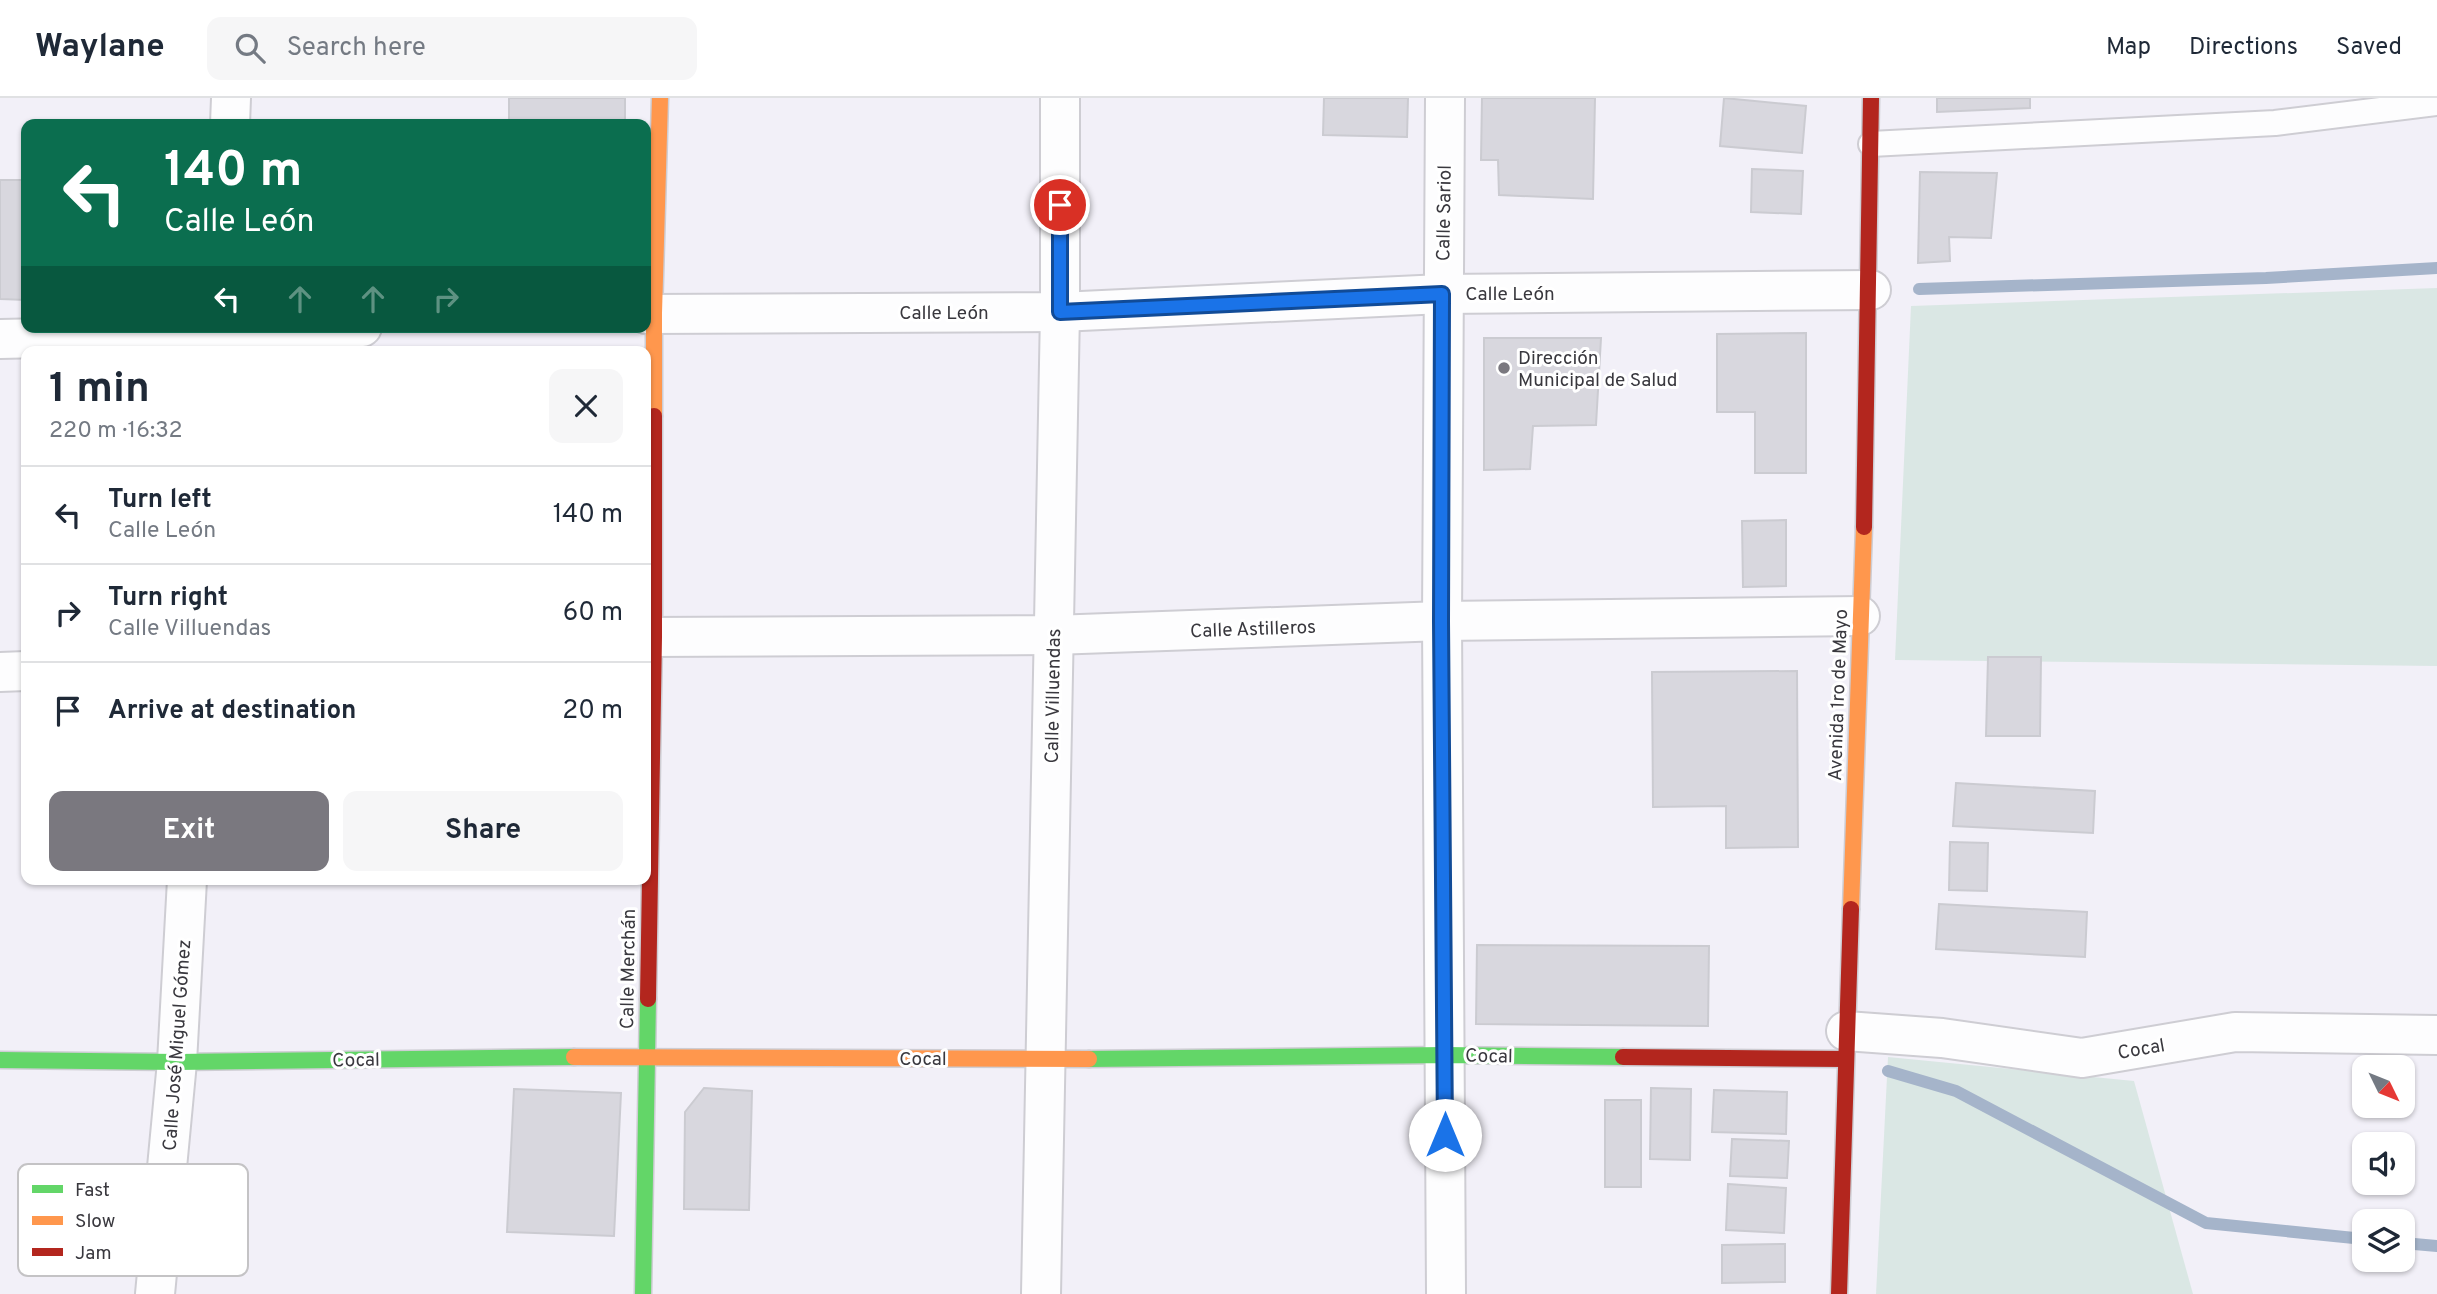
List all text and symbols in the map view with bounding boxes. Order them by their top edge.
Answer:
search box [207,17,697,80]
text: Waylane [35,27,165,69]
icon: search [231,29,269,67]
text: Search here [287,32,426,65]
text: Map [2106,33,2151,63]
text: Directions [2189,33,2298,63]
text: Saved [2336,33,2402,63]
text: 140 m [164,142,303,204]
icon: left [49,147,140,238]
street label: Calle Sariol [1432,165,1458,261]
pin [1030,175,1090,235]
icon: arrive [1041,186,1079,224]
text: Calle León [164,203,315,243]
icon: left [208,280,246,318]
icon: ahead [281,280,319,318]
icon: ahead [354,280,392,318]
icon: right [427,280,465,318]
street label: Calle León [1465,283,1555,307]
street label: Calle León [899,302,989,326]
place label: Dirección Municipal de Salud [1518,347,1677,393]
marker: Dirección Municipal de Salud [1496,360,1512,376]
text: 1 min [49,364,150,417]
button: close [549,369,623,443]
text: 220 m · 16:32 [49,417,183,446]
text: Turn left [108,484,212,517]
icon: left [49,496,87,534]
text: 140 m [553,499,623,532]
text: Calle León [108,517,216,546]
text: Turn right [108,582,228,615]
icon: right [49,594,87,632]
text: 60 m [563,597,623,630]
street label: Avenida 1ro de Mayo [1824,609,1854,782]
text: Calle Villuendas [108,615,271,644]
street label: Calle Astilleros [1190,616,1316,644]
street label: Calle Villuendas [1041,628,1067,764]
icon: arrive [49,692,87,730]
text: Arrive at destination [108,695,356,728]
text: 20 m [562,695,623,728]
button: Exit [49,791,329,871]
button: Share [343,791,623,871]
street label: Calle Merchán [616,909,642,1029]
street label: Calle José Miguel Gómez [159,939,197,1152]
street label: Cocal [2116,1034,2167,1066]
street label: Cocal [1465,1045,1513,1069]
street label: Cocal [899,1048,947,1072]
street label: Cocal [332,1049,380,1073]
north arrow [2352,1055,2415,1118]
map controls [2352,1055,2415,1272]
position arrow [1408,1098,1482,1172]
button: sound [2352,1132,2415,1195]
legend [18,1164,248,1276]
text: Fast [75,1179,110,1203]
button: layers [2352,1209,2415,1272]
text: Slow [75,1210,115,1234]
text: Jam [75,1242,112,1266]

